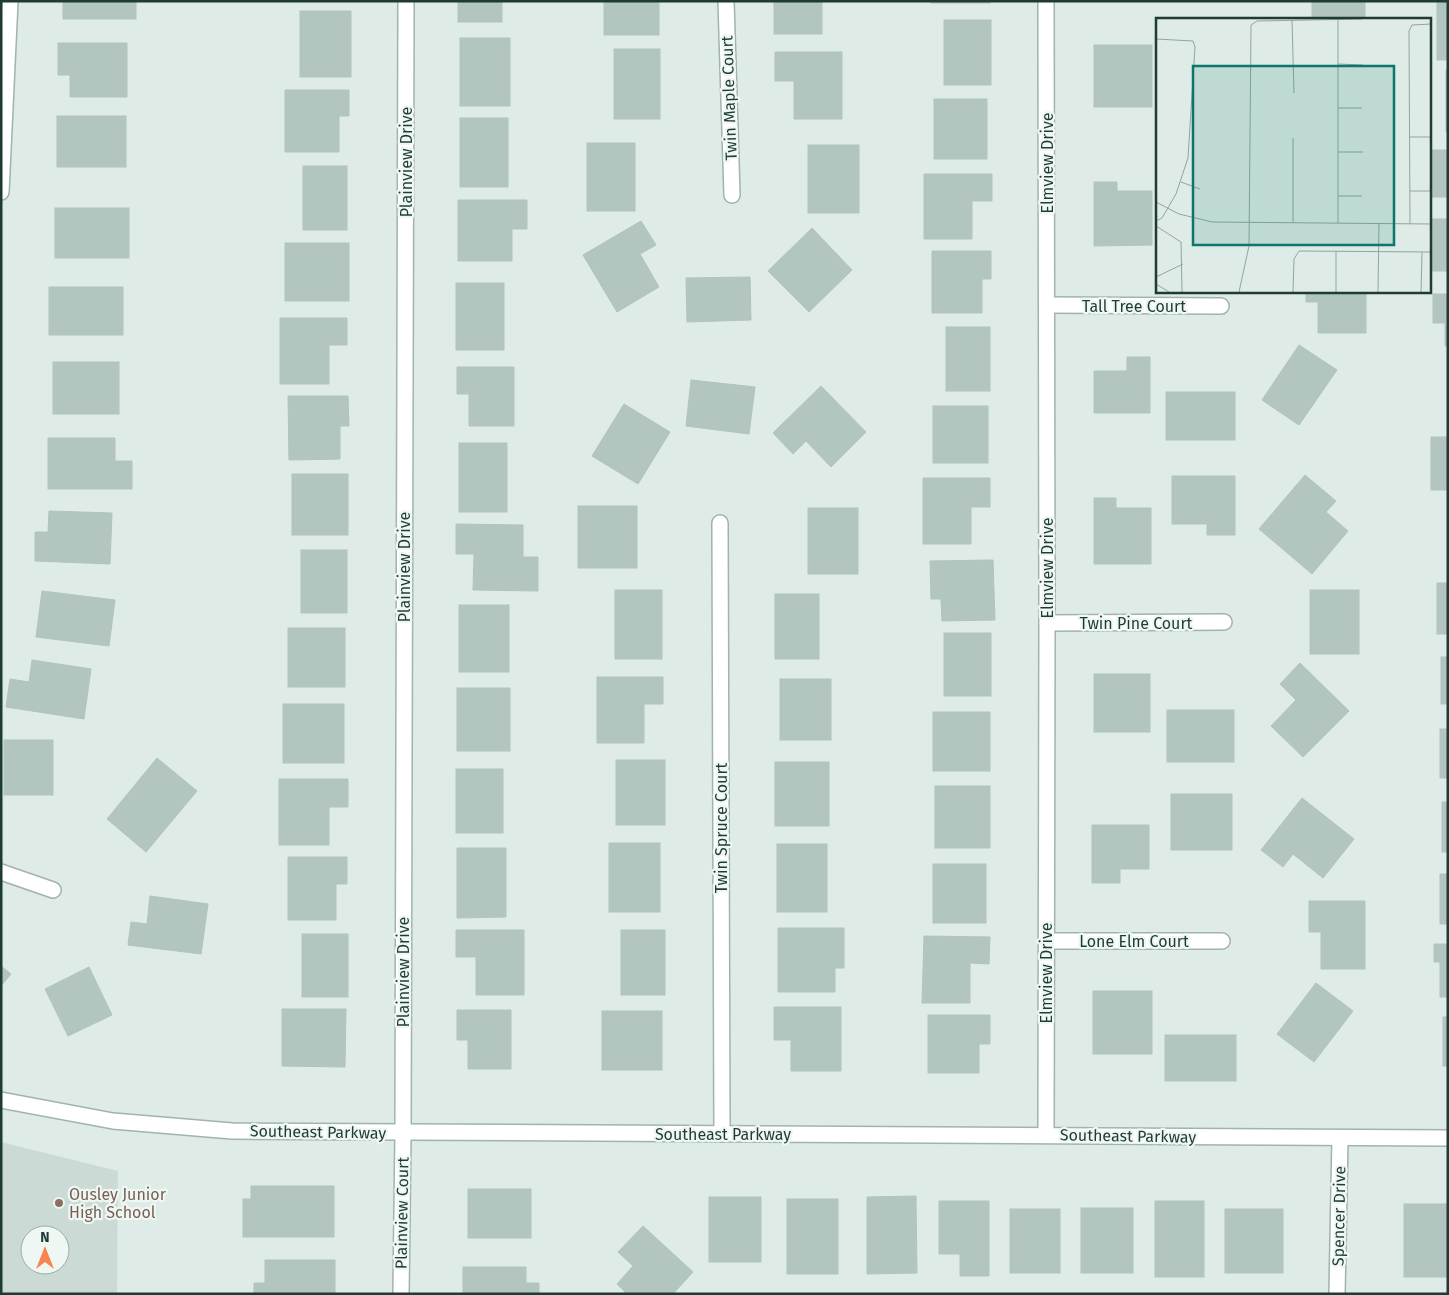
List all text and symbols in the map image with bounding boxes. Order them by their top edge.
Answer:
inset map [1156,18,1432,292]
street label: Twin Maple Court [717,35,741,161]
street label: Plainview Drive [397,107,416,217]
street label: Elmview Drive [1038,112,1057,214]
street label: Tall Tree Court [1082,297,1186,316]
street label: Plainview Drive [395,512,414,622]
street label: Elmview Drive [1038,517,1057,619]
street label: Twin Pine Court [1080,614,1193,633]
street label: Twin Spruce Court [712,762,731,893]
street label: Plainview Drive [394,917,413,1027]
street label: Elmview Drive [1037,922,1056,1024]
street label: Lone Elm Court [1079,932,1189,951]
street label: Southeast Parkway [250,1121,386,1143]
street label: Southeast Parkway [655,1125,791,1144]
street label: Southeast Parkway [1060,1125,1196,1147]
street label: Plainview Court [392,1156,412,1269]
street label: Spencer Drive [1329,1166,1349,1266]
place label: Ousley Junior High School [69,1185,167,1222]
marker: Ousley Junior High School [53,1197,65,1209]
north arrow [20,1225,70,1275]
text: N [40,1229,50,1246]

